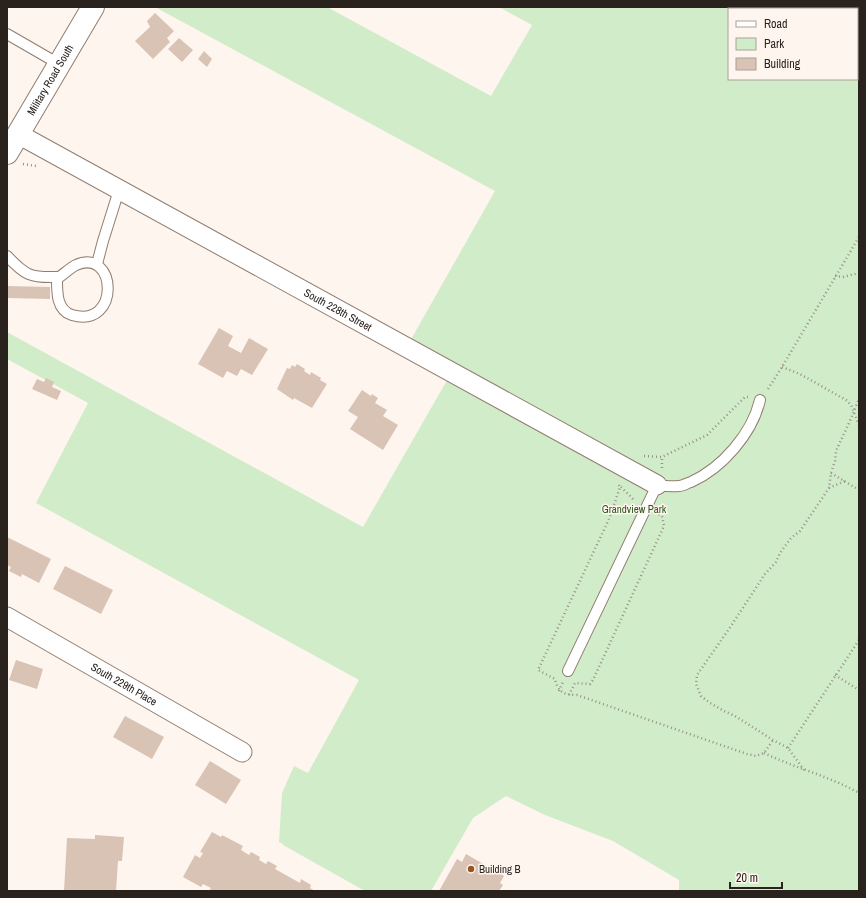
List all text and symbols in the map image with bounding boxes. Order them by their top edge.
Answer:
legend [728,8,858,80]
text: Road [764,16,788,32]
text: Park [764,36,784,52]
street label: Military Road South [24,42,76,118]
text: Building [764,56,801,72]
street label: South 228th Street [301,285,375,334]
park label: Grandview Park [602,502,667,516]
street label: South 229th Place [89,660,160,709]
place label: Building B [479,862,521,876]
marker: Building B [466,864,476,874]
scale bar [730,864,782,890]
text: 20 m [736,870,758,886]

